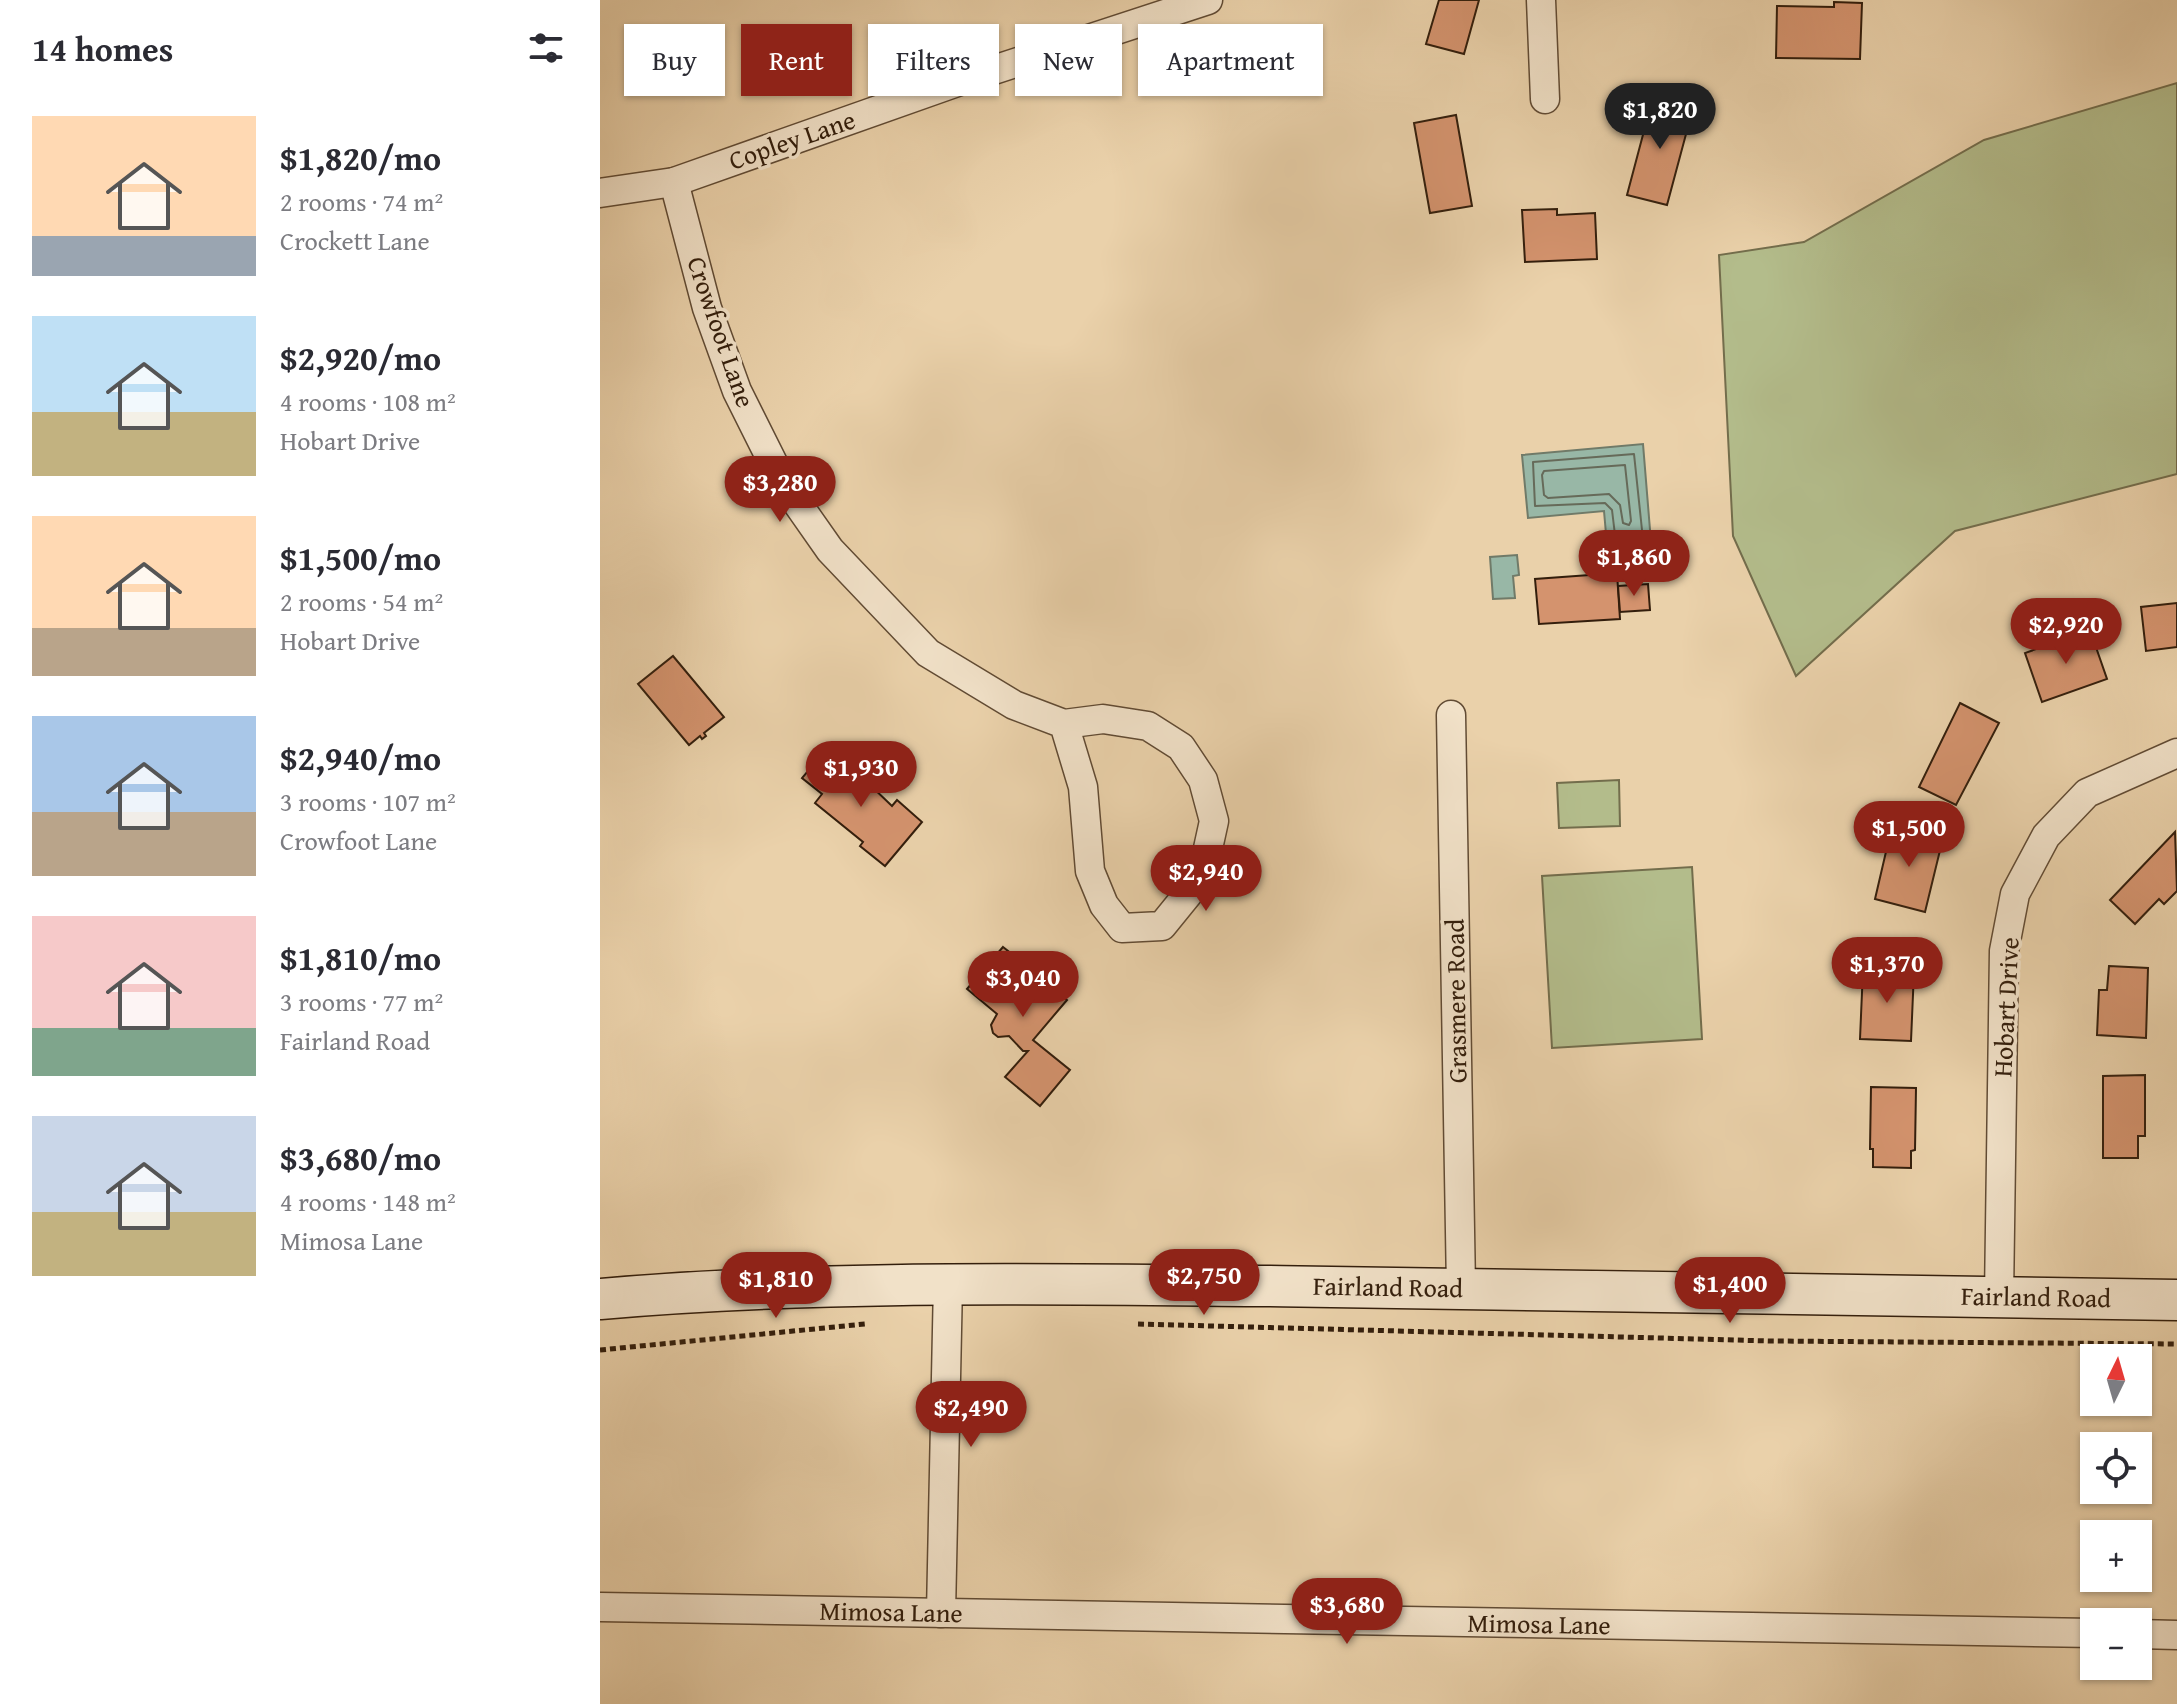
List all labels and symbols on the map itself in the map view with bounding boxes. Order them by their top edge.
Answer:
pin: $1,820 [1595,83,1725,151]
street label: Copley Lane [723,100,860,179]
street label: Crowfoot Lane [677,251,766,413]
pin: $3,280 [715,456,845,524]
pin: $1,860 [1569,530,1699,598]
pin: $2,920 [2001,598,2131,666]
pin: $1,930 [796,741,926,809]
pin: $1,500 [1844,801,1974,869]
pin: $2,940 [1141,845,1271,913]
street label: Grasmere Road [1435,918,1476,1084]
street label: Hobart Drive [1982,936,2029,1078]
pin: $1,370 [1822,937,1952,1005]
pin: $3,040 [958,951,1088,1019]
pin: $2,750 [1139,1249,1269,1317]
pin: $1,810 [711,1252,841,1320]
pin: $1,400 [1665,1257,1795,1325]
street label: Fairland Road [1313,1266,1464,1307]
street label: Fairland Road [1961,1276,2112,1317]
north arrow [2080,1344,2152,1416]
pin: $2,490 [906,1381,1036,1449]
pin: $3,680 [1282,1578,1412,1646]
street label: Mimosa Lane [819,1591,963,1632]
street label: Mimosa Lane [1467,1603,1611,1644]

